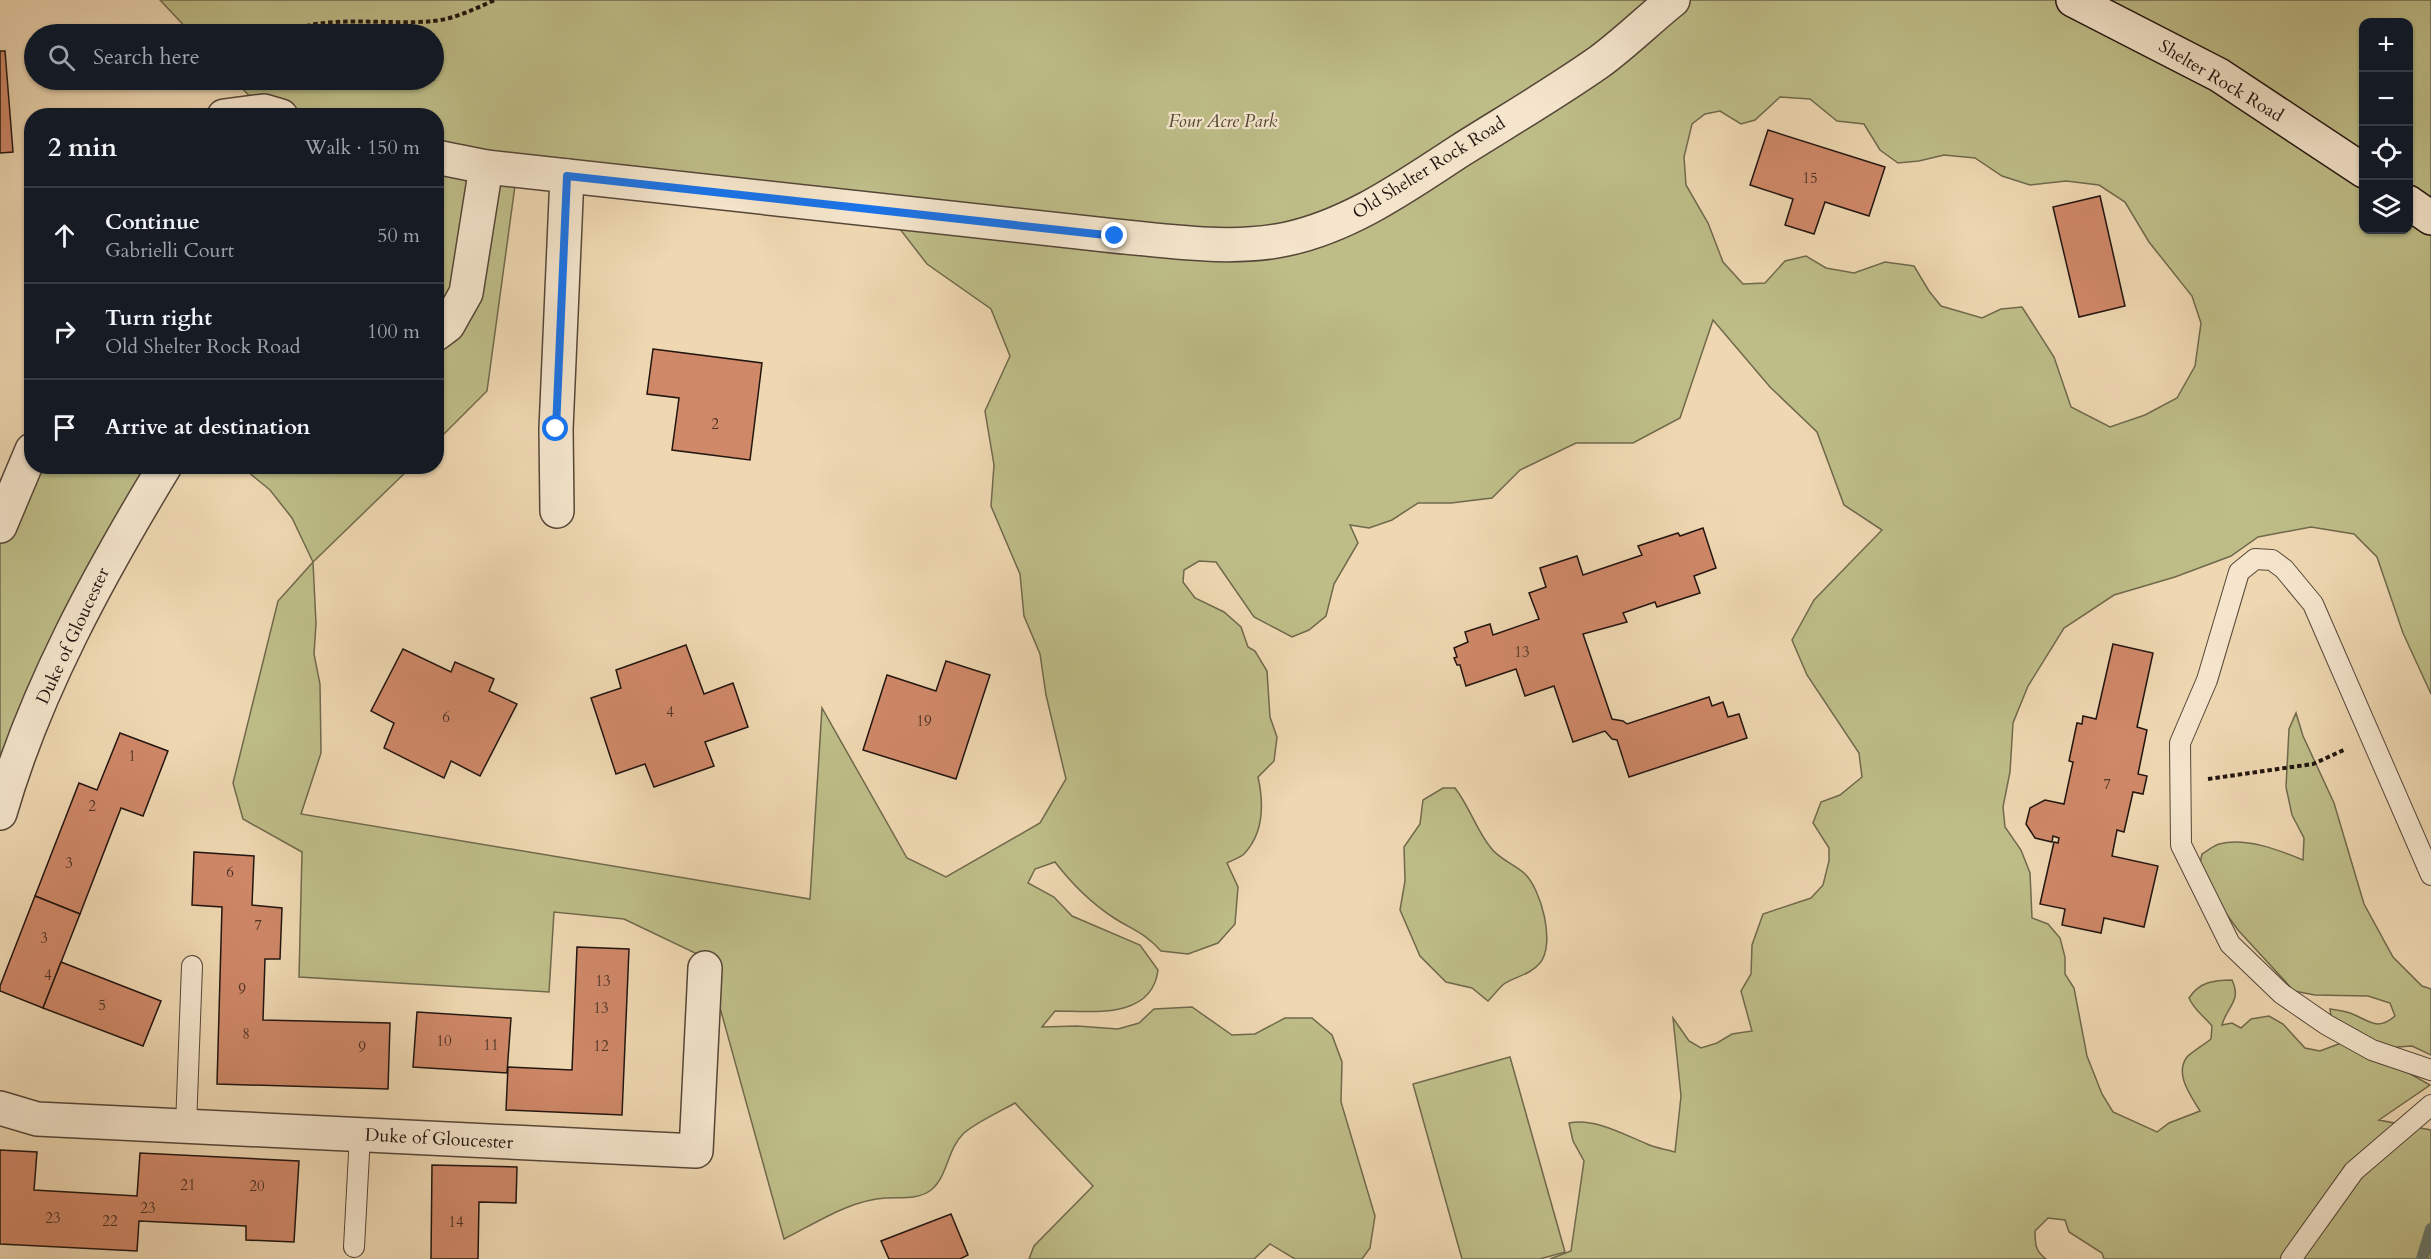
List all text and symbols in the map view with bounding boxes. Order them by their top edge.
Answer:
map controls [2359,18,2413,234]
button: + [2359,18,2413,72]
search box [24,24,444,90]
street label: Shelter Rock Road [2154,34,2288,128]
icon: search [45,41,78,74]
text: Search here [93,42,200,72]
button: − [2359,72,2413,126]
park label: Four Acre Park [1169,109,1278,134]
street label: Old Shelter Rock Road [1348,111,1511,225]
button: locate [2359,126,2413,180]
text: 2 min [48,130,117,165]
text: Walk · 150 m [305,134,420,161]
house number: 15 [1802,168,1818,188]
button: layers [2359,180,2413,234]
text: Continue [105,207,200,237]
icon: ahead [48,219,81,252]
text: 50 m [377,222,420,249]
route end [1101,222,1127,248]
text: Gabrielli Court [105,237,234,264]
text: Turn right [105,303,212,333]
icon: right [48,315,81,348]
text: 100 m [367,318,420,345]
text: Old Shelter Rock Road [105,333,300,360]
icon: arrive [48,411,81,444]
text: Arrive at destination [105,412,310,442]
house number: 2 [711,414,719,434]
route start [542,415,568,441]
street label: Duke of Gloucester [30,563,116,709]
house number: 13 [1514,642,1530,662]
house number: 4 [666,702,674,722]
house number: 6 [442,707,450,727]
house number: 19 [916,711,932,731]
house number: 1 [128,746,136,766]
house number: 7 [2103,774,2111,794]
house number: 2 [88,796,96,816]
house number: 3 [65,853,73,873]
house number: 6 [226,862,234,882]
house number: 7 [254,915,262,935]
house number: 3 [40,928,48,948]
house number: 4 [44,965,52,985]
house number: 13 [595,971,611,991]
house number: 9 [238,979,246,999]
house number: 5 [98,995,106,1015]
house number: 13 [593,998,609,1018]
house number: 8 [242,1024,250,1044]
house number: 10 [436,1031,452,1051]
house number: 11 [483,1035,499,1055]
house number: 12 [593,1036,609,1056]
house number: 9 [358,1037,366,1057]
street label: Duke of Gloucester [364,1123,514,1155]
house number: 21 [180,1175,196,1195]
house number: 20 [249,1176,265,1196]
house number: 23 [140,1198,156,1218]
house number: 23 [45,1208,61,1228]
house number: 22 [102,1211,118,1231]
house number: 14 [448,1212,464,1232]

